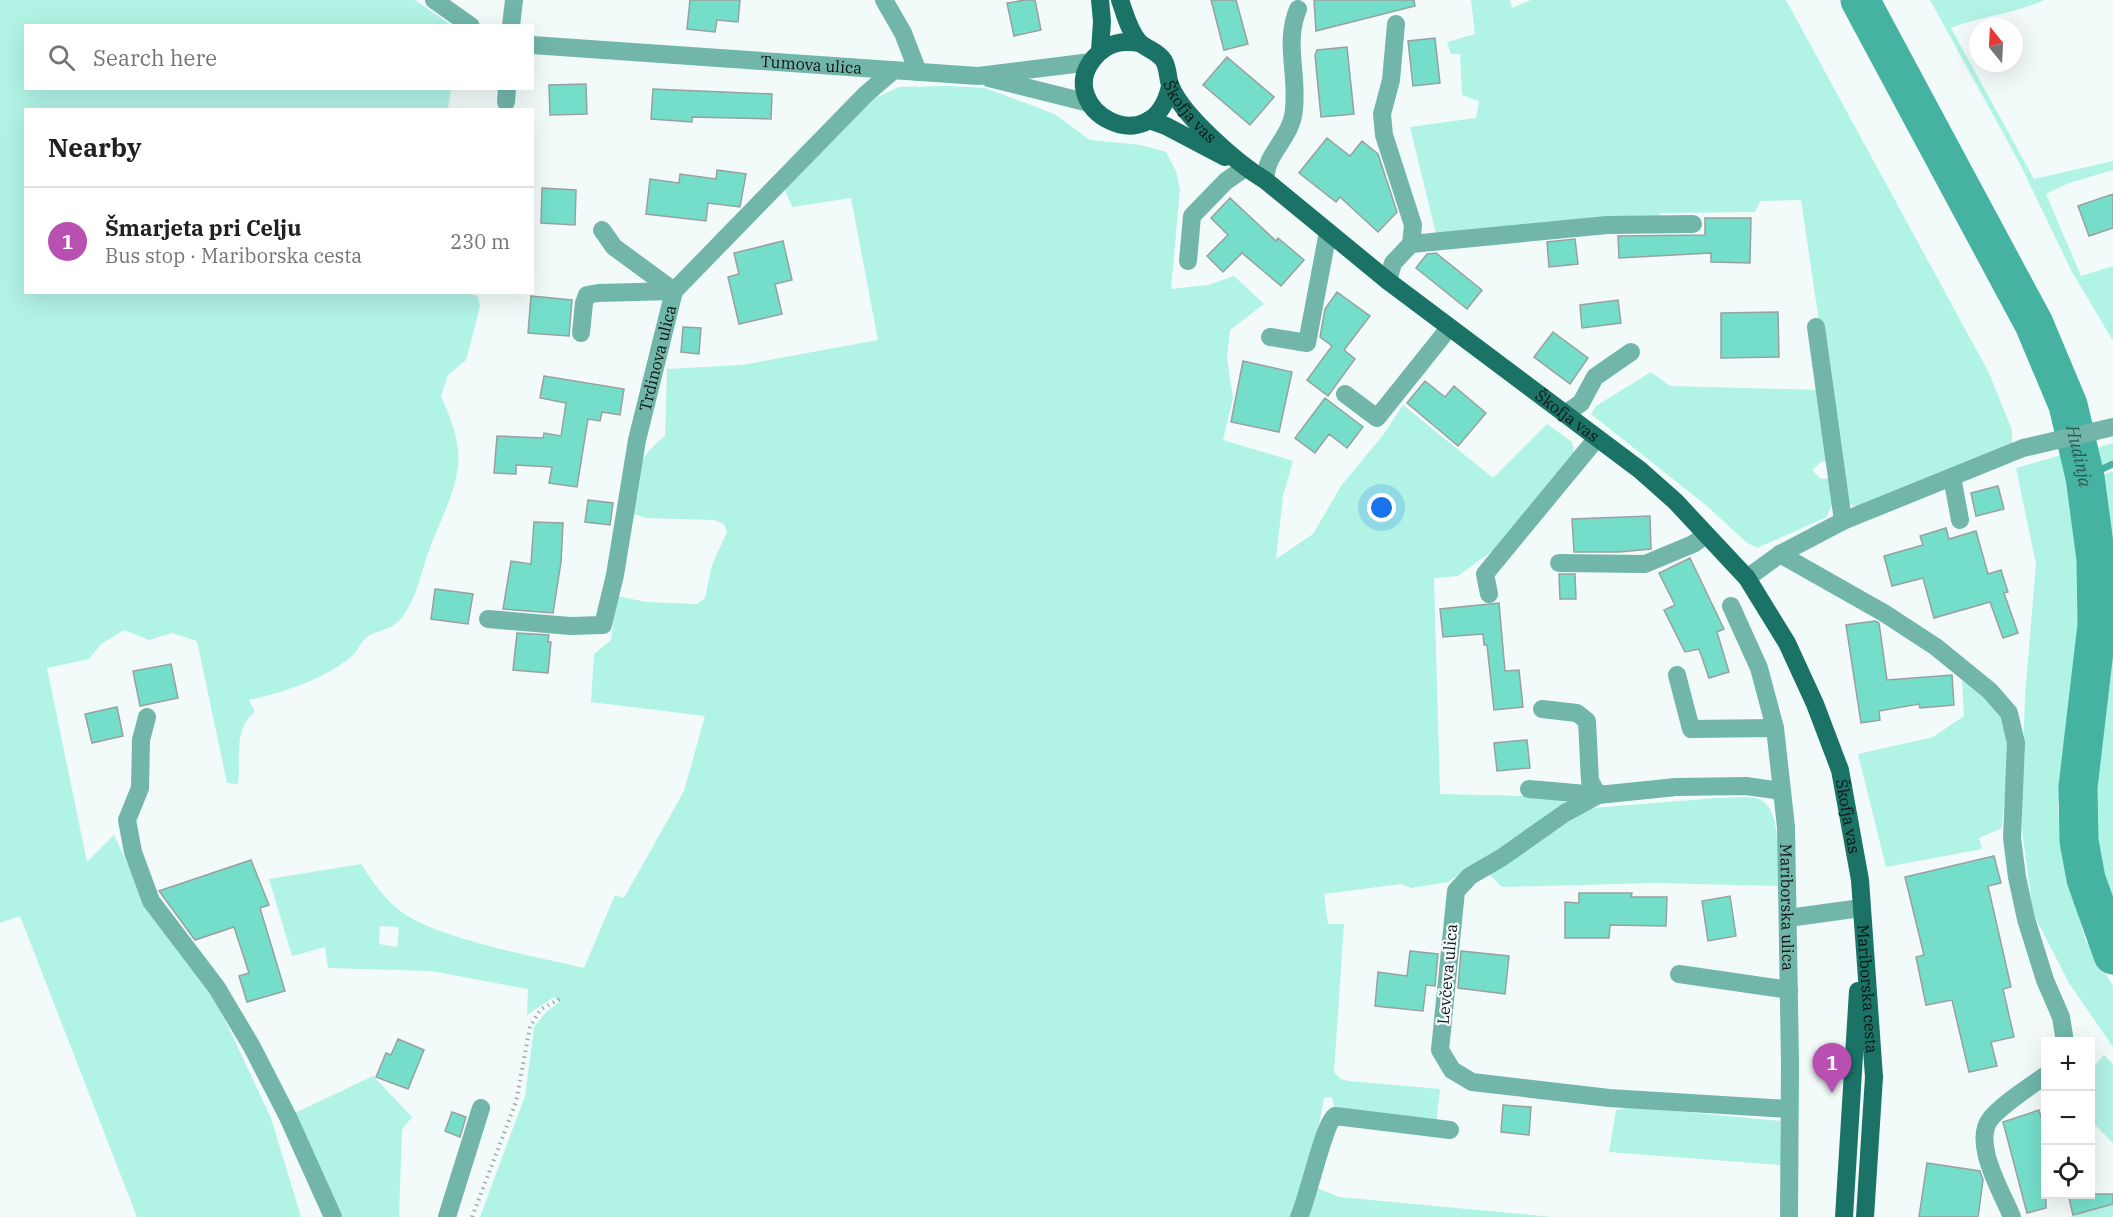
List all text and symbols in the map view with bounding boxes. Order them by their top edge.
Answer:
north arrow [1969,18,2023,72]
search box [24,24,534,90]
icon: search [45,41,78,74]
text: Search here [93,43,217,72]
street label: Tumova ulica [760,51,863,78]
street label: Škofja vas [1159,77,1221,147]
text: Nearby [48,130,142,164]
text: Šmarjeta pri Celju [105,213,301,242]
text: 1 [62,228,74,255]
text: 230 m [450,228,510,255]
text: Bus stop · Mariborska cesta [105,242,362,269]
street label: Trdinova ulica [635,303,680,413]
street label: Škofja vas [1531,384,1603,446]
water label: Hudinja [2061,422,2098,489]
your location [1367,493,1396,522]
street label: Škofja vas [1832,777,1865,855]
street label: Mariborska ulica [1776,844,1798,971]
street label: Levčeva ulica [1433,923,1461,1025]
street label: Mariborska cesta [1853,924,1882,1054]
map controls [2041,1037,2095,1199]
button: + [2041,1037,2095,1091]
pin: 1 [1812,1044,1852,1093]
button: − [2041,1091,2095,1145]
button: locate [2041,1145,2095,1199]

